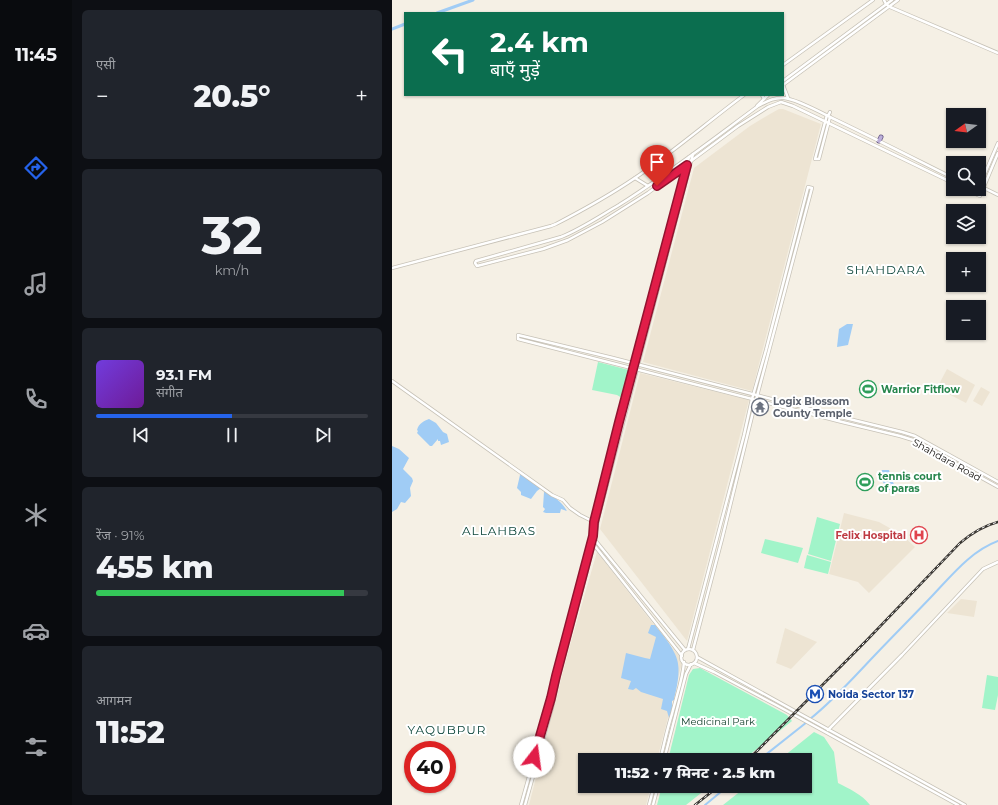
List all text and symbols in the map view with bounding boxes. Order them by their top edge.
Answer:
text: 2.4 km [490,25,589,59]
icon: left [424,28,476,80]
text: 11:45 [15,44,57,66]
text: एसी [96,56,115,72]
text: बाएँ मुड़ें [490,59,540,81]
text: 20.5° [193,78,271,115]
text: − [96,83,109,110]
text: + [355,83,368,110]
north arrow [946,108,986,148]
map controls [946,108,986,340]
pin [640,145,674,186]
icon: arrive [646,151,668,173]
icon: directions [22,154,50,182]
button: search [946,156,986,196]
text: 32 [201,204,263,267]
button: layers [946,204,986,244]
button: + [946,252,986,292]
text: km/h [215,262,249,278]
district label: SHAHDARA [846,262,926,277]
icon: music [22,270,50,298]
button: − [946,300,986,340]
text: 93.1 FM [156,365,212,384]
sports icon: Warrior Fitflow [858,379,878,399]
place label: Warrior Fitflow [881,383,960,396]
text: संगीत [156,384,183,400]
icon: phone [22,385,50,413]
place label: Logix Blossom County Temple [773,395,852,420]
temple icon: Logix Blossom County Temple [750,397,770,417]
icon: previous [130,424,152,446]
icon: pause [221,424,243,446]
icon: next [312,424,334,446]
street label: Shahdara Road [910,436,984,484]
place label: tennis court of paras [878,470,942,495]
sports icon: tennis court of paras [855,472,875,492]
icon: climate [22,501,50,529]
district label: ALLAHBAS [462,523,536,538]
hospital icon: Felix Hospital [909,525,929,545]
text: रेंज · 91% [96,527,144,543]
place label: Felix Hospital [835,529,906,542]
text: 455 km [96,549,214,586]
icon: car [22,617,50,645]
metro station icon: Noida Sector 137 [805,684,825,704]
place label: Noida Sector 137 [828,688,914,701]
text: आगमन [96,692,132,708]
text: 11:52 [96,714,165,751]
park label: Medicinal Park [681,715,755,728]
district label: YAQUBPUR [408,722,486,737]
icon: filters [22,733,50,761]
position arrow [513,736,555,778]
speed limit sign: 40 [404,741,456,793]
text: 11:52 · 7 मिनट · 2.5 km [615,763,775,782]

